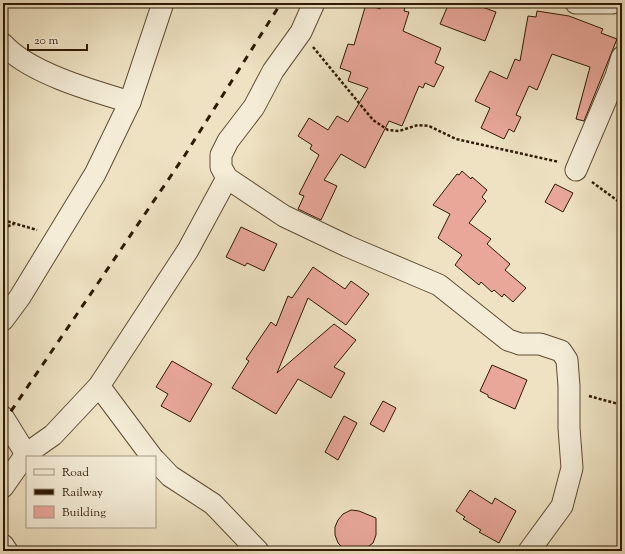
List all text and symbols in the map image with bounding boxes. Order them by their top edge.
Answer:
scale bar [28,26,87,52]
text: 20 m [34,32,59,50]
legend [26,456,156,528]
text: Road [62,464,89,482]
text: Railway [62,484,103,502]
text: Building [62,504,106,522]

